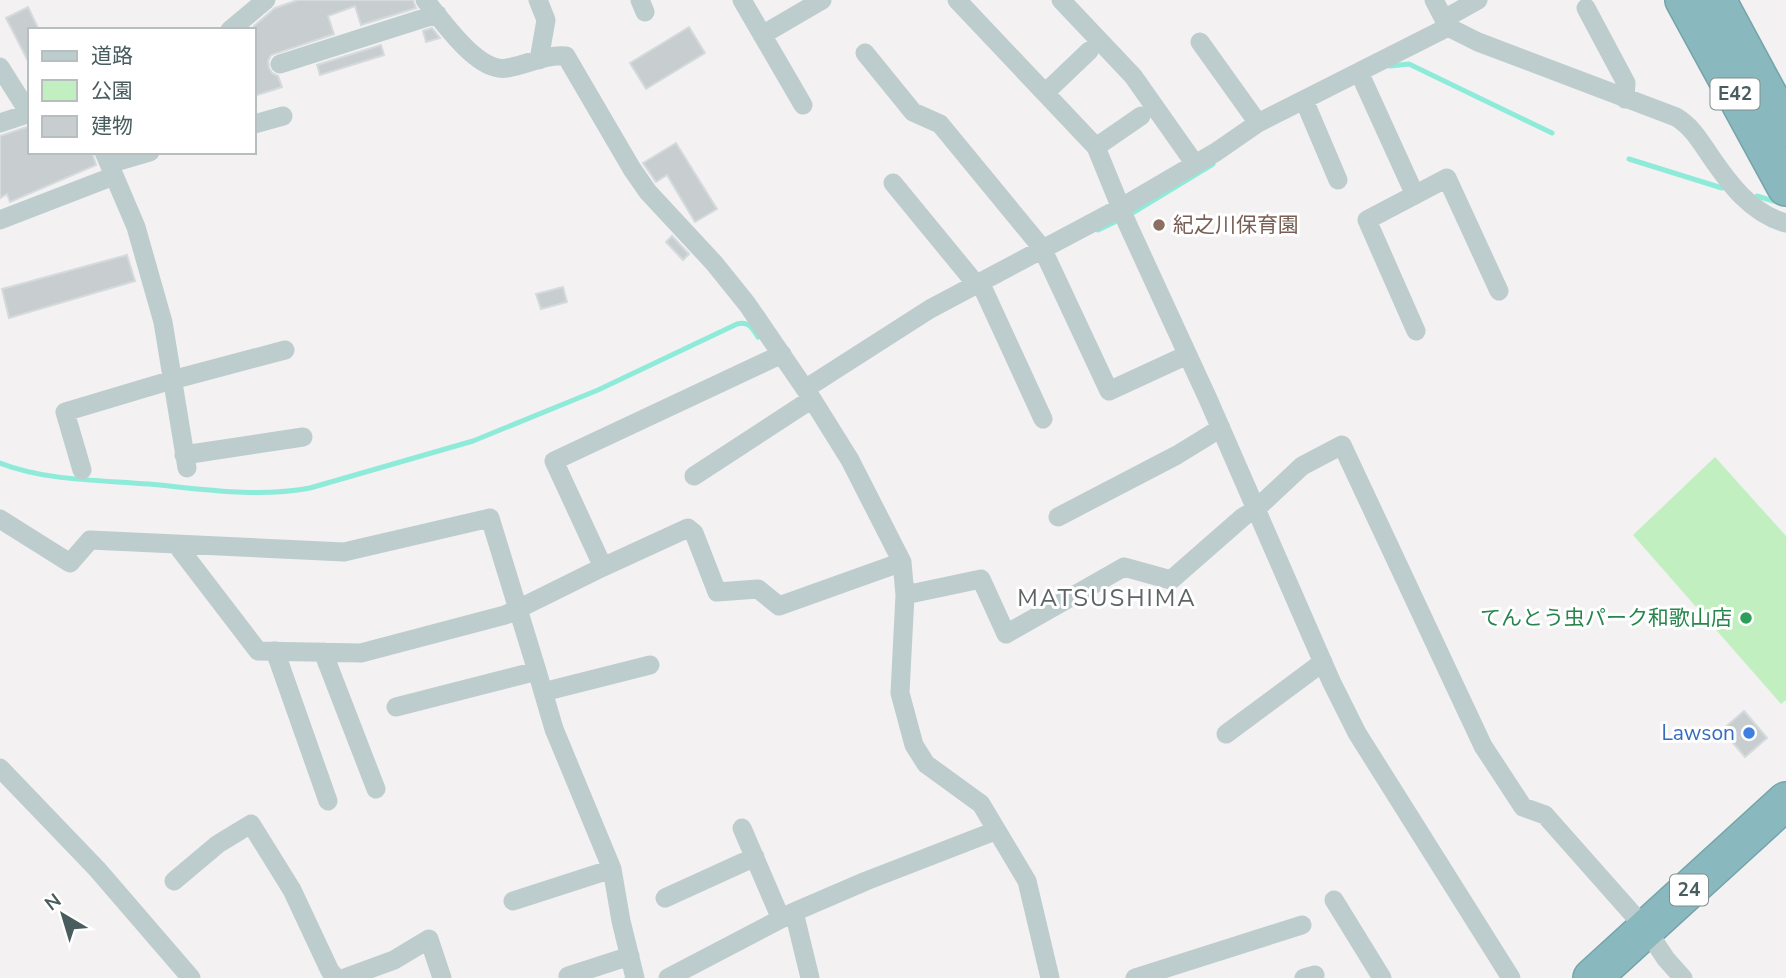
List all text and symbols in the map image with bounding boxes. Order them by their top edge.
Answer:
legend [28,28,256,154]
text: 道路 [91,42,133,70]
text: 公園 [91,77,133,105]
road number: E42 [1710,78,1760,110]
text: 建物 [91,112,133,140]
place label: 紀之川保育園 [1173,211,1299,239]
marker: 紀之川保育園 [1151,217,1167,233]
district label: MATSUSHIMA [1017,582,1197,614]
place label: てんとう虫パーク和歌山店 [1480,604,1732,632]
marker: てんとう虫パーク和歌山店 [1738,610,1754,626]
place label: Lawson [1661,719,1735,747]
marker: Lawson [1741,725,1757,741]
road number: 24 [1670,874,1708,906]
north arrow [28,880,98,950]
text: N [40,888,67,917]

